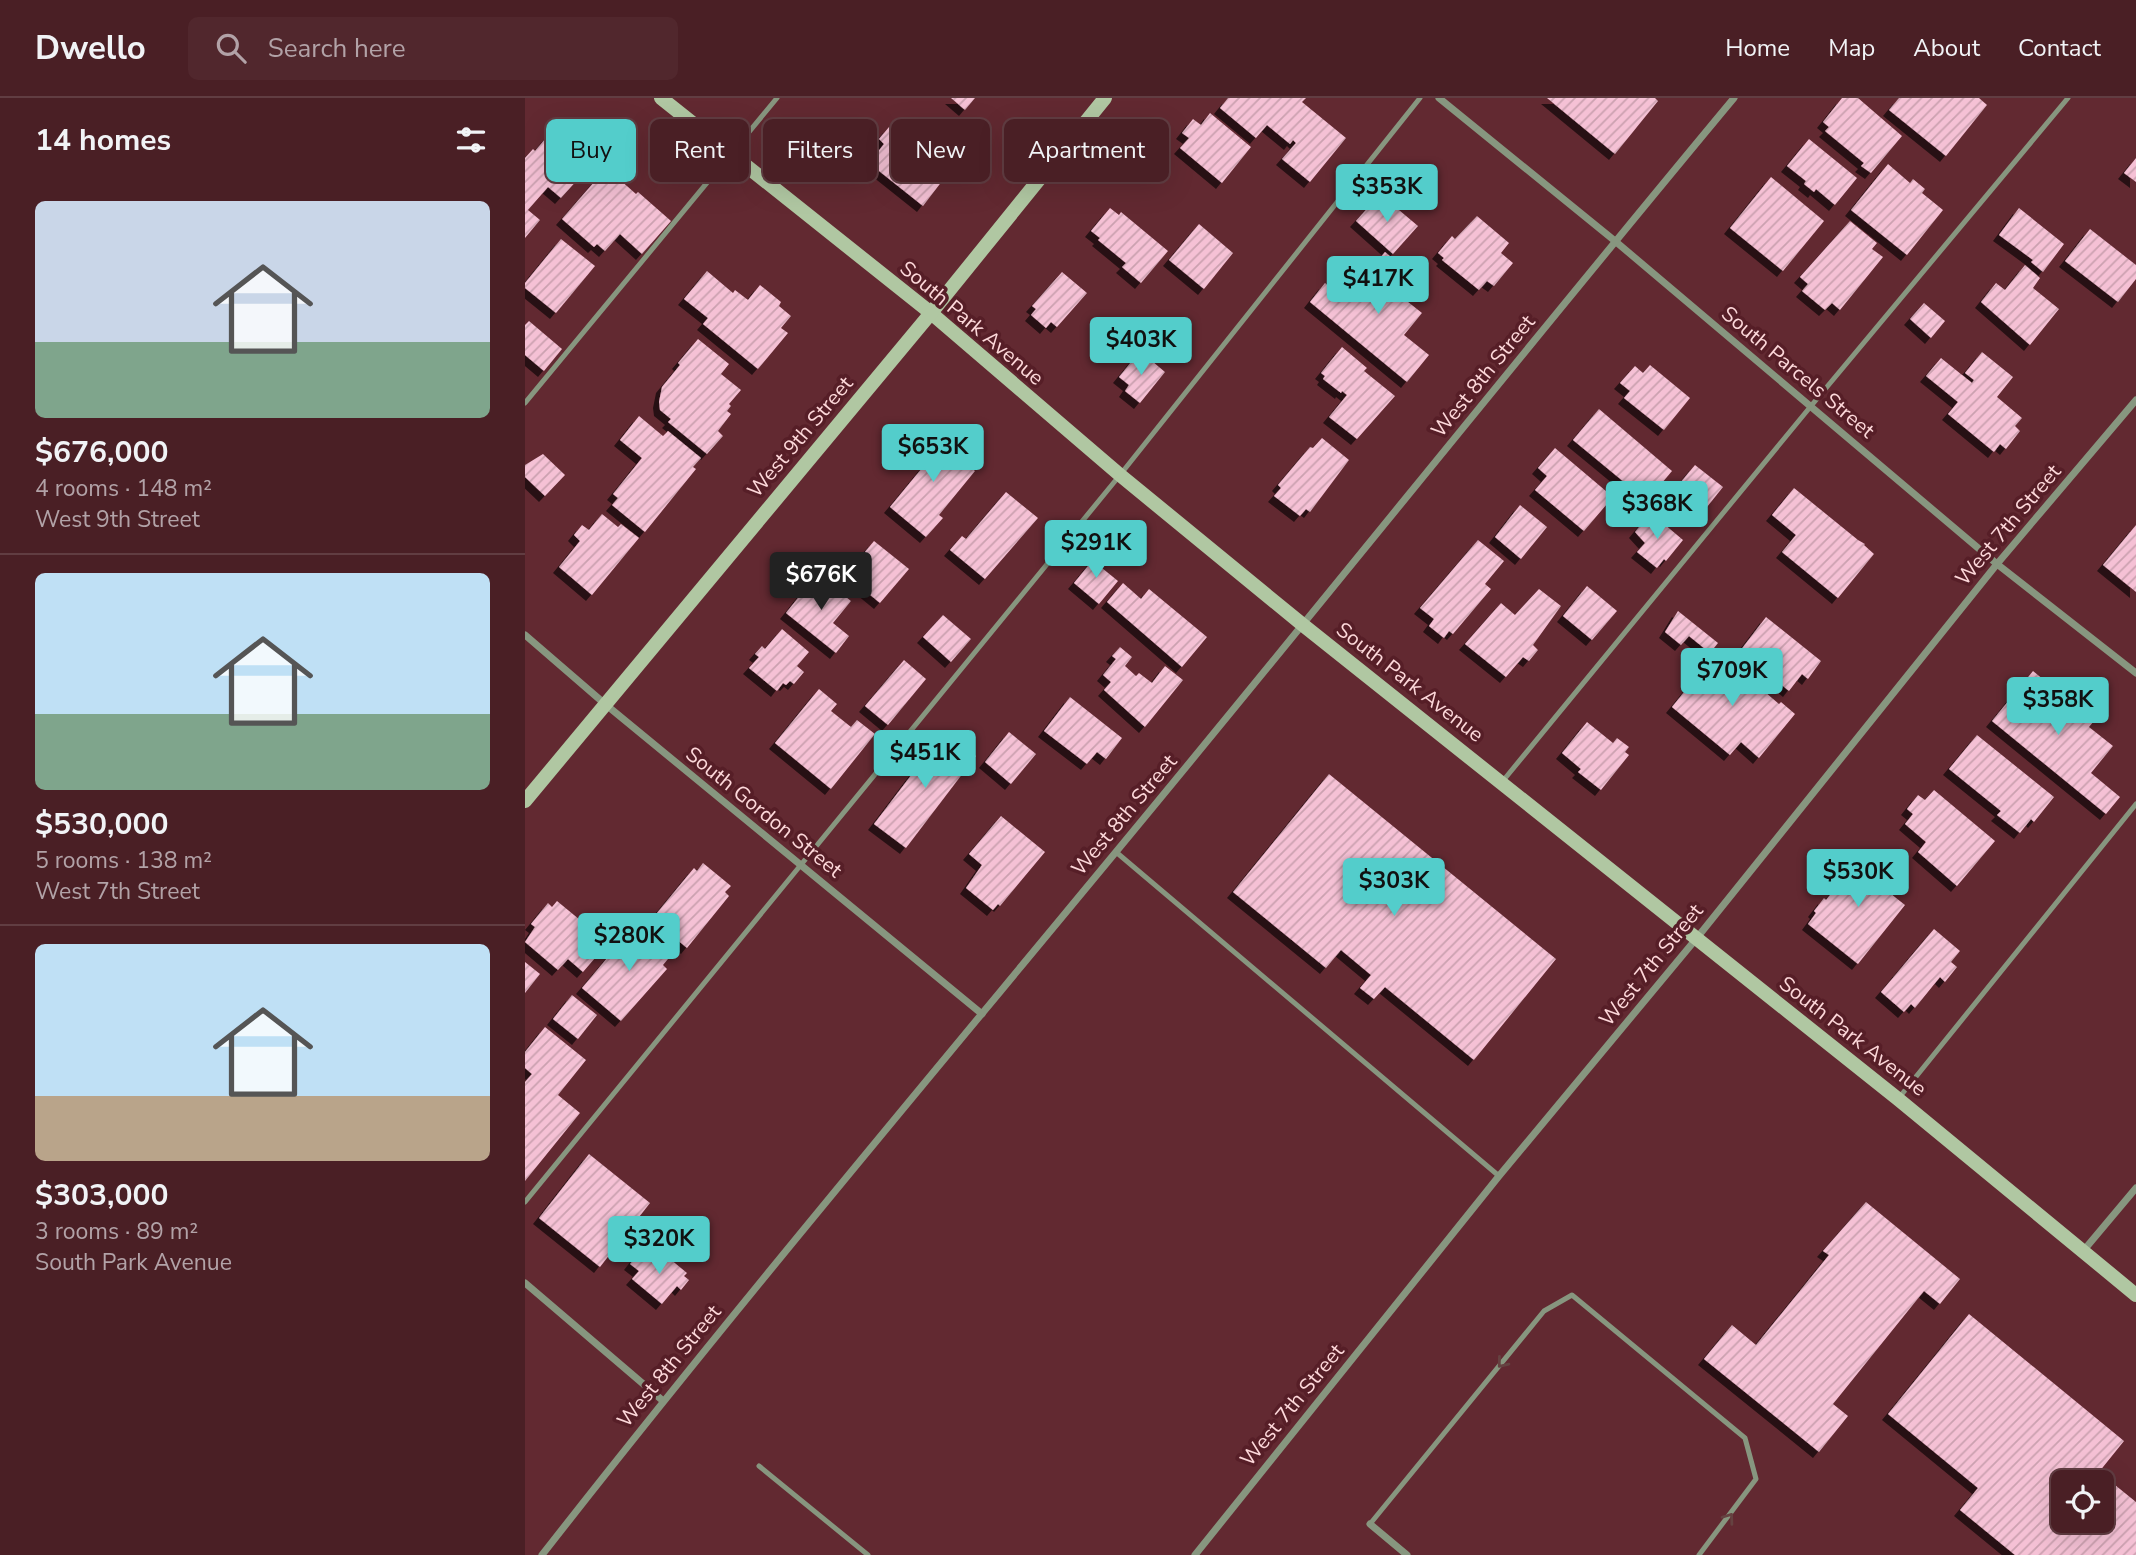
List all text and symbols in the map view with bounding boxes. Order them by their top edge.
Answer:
search box [188,17,678,80]
text: Dwello [35,26,146,71]
icon: search [212,29,250,67]
text: Search here [268,31,406,66]
text: Home [1725,32,1790,64]
text: Map [1828,32,1875,64]
text: About [1913,32,1980,64]
text: Contact [2018,32,2101,64]
chip: Buy [546,119,636,182]
chip: Rent [650,119,749,182]
chip: Filters [763,119,877,182]
chip: New [891,119,990,182]
chip: Apartment [1004,119,1169,182]
text: 14 homes [35,120,171,161]
icon: filters [452,121,490,159]
pin: $353K [1338,164,1436,224]
text: $353K [1352,171,1422,202]
icon: home [200,246,326,372]
street label: South Park Avenue [894,254,1050,392]
pin: $417K [1329,256,1427,316]
text: $417K [1343,263,1413,294]
street label: South Parcels Street [1715,300,1881,445]
street label: West 8th Street [1425,308,1542,443]
pin: $403K [1092,317,1190,377]
text: $403K [1106,324,1176,355]
street label: West 9th Street [741,370,859,504]
pin: $653K [884,424,982,484]
text: $653K [898,431,968,462]
text: $676,000 [35,432,168,473]
street label: West 7th Street [1949,458,2067,592]
text: 4 rooms · 148 m² [35,473,212,504]
pin: $368K [1608,482,1706,541]
text: $368K [1622,488,1692,519]
text: West 9th Street [35,504,200,535]
pin: $291K [1047,520,1145,580]
text: $291K [1061,527,1131,558]
pin: $676K [772,552,870,612]
text: $676K [786,559,856,590]
street label: South Park Avenue [1331,616,1489,748]
icon: home [200,618,326,744]
pin: $709K [1683,648,1781,708]
text: $709K [1697,655,1767,686]
pin: $358K [2009,678,2107,737]
text: $358K [2023,684,2093,715]
pin: $451K [876,730,974,790]
text: $451K [890,737,960,768]
street label: South Gordon Street [680,740,849,884]
street label: West 8th Street [1065,748,1183,882]
text: $530,000 [35,804,168,845]
text: 5 rooms · 138 m² [35,845,212,876]
pin: $530K [1809,850,1907,909]
text: $530K [1823,856,1893,887]
pin: $303K [1345,858,1443,918]
text: $303K [1359,865,1429,896]
text: West 7th Street [35,876,200,907]
street label: West 7th Street [1593,897,1710,1032]
pin: $280K [580,914,678,973]
text: $280K [594,920,664,951]
street label: South Park Avenue [1774,970,1932,1102]
icon: home [200,989,326,1115]
text: $303,000 [35,1175,168,1216]
text: 3 rooms · 89 m² [35,1216,198,1247]
pin: $320K [610,1216,708,1276]
text: $320K [624,1223,694,1254]
text: South Park Avenue [35,1247,232,1278]
street label: West 8th Street [611,1298,728,1433]
street label: West 7th Street [1234,1337,1351,1472]
one-way arrow [1498,1354,1510,1367]
map controls [2051,1470,2114,1533]
button: locate [2051,1470,2114,1533]
one-way arrow [1720,1513,1733,1526]

